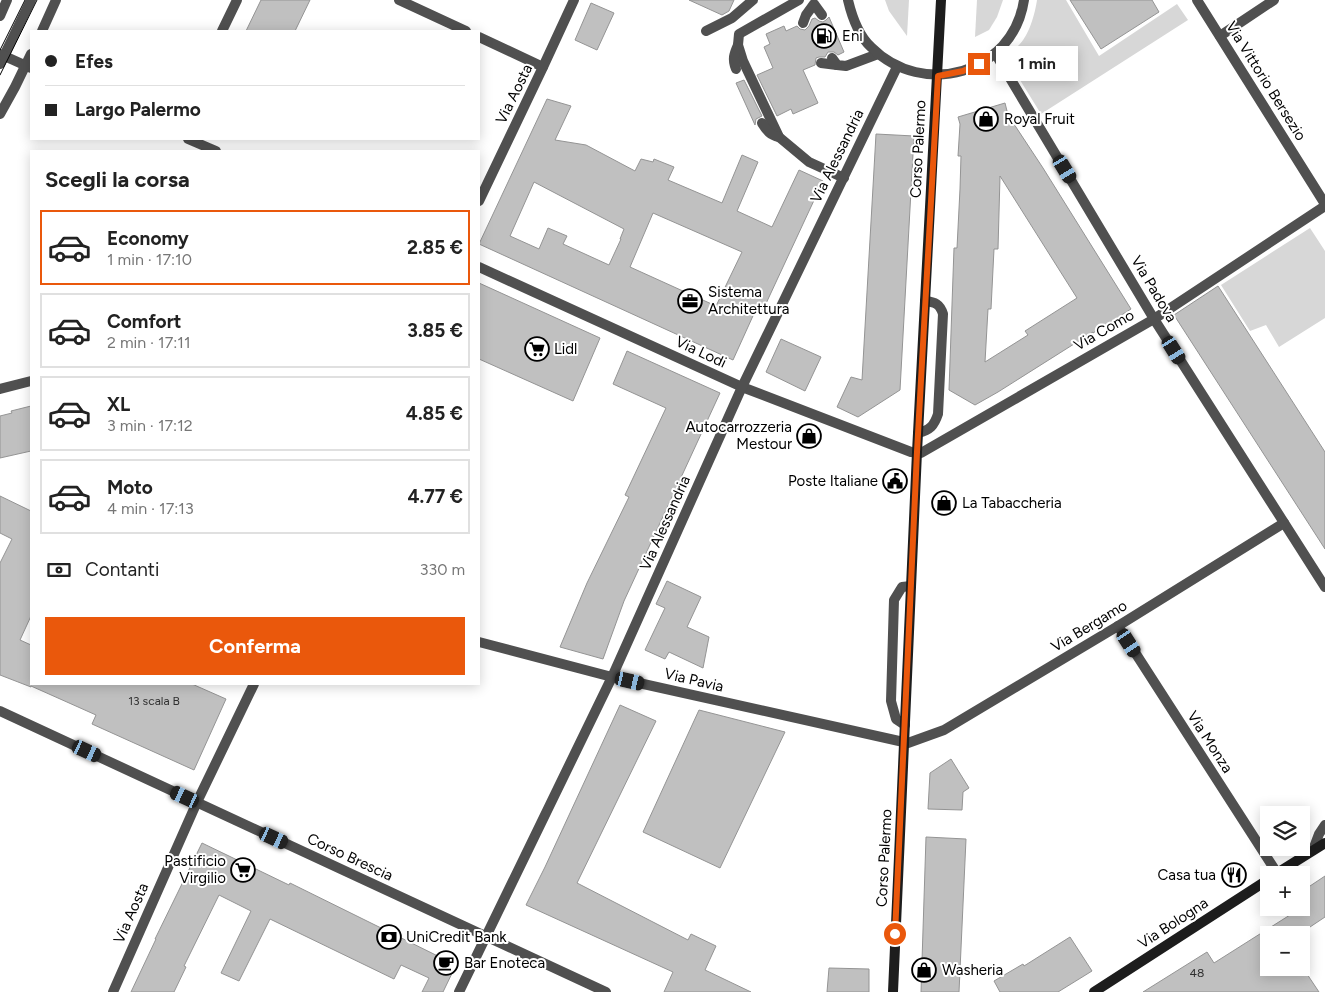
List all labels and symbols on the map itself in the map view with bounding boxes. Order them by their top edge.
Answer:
street label: Via Vittorio Bersezio [1222,18,1310,144]
fuel station icon: Eni [811,23,837,49]
place label: Eni [842,27,863,45]
callout: 1 min [996,46,1079,82]
route end [968,53,990,75]
street label: Via Aosta [492,61,536,127]
street label: Corso Palermo [906,99,930,199]
street label: Via Alessandria [807,106,867,206]
shop icon: Royal Fruit [973,106,999,132]
place label: Royal Fruit [1004,110,1075,128]
car [1050,152,1079,186]
street label: Via Padova [1127,253,1181,325]
place label: Sistema Architettura [708,283,789,318]
office icon: Sistema Architettura [677,288,703,314]
street label: Via Como [1071,306,1137,354]
street label: Via Lodi [673,332,729,372]
car [1159,333,1188,367]
supermarket icon: Lidl [524,336,550,362]
place label: Lidl [554,340,577,358]
place label: Autocarrozzeria Mestour [685,418,792,453]
shop icon: Autocarrozzeria Mestour [796,423,822,449]
public building icon: Poste Italiane [882,468,908,494]
place label: Poste Italiane [788,472,878,490]
street label: Via Alessandria [636,473,694,573]
shop icon: La Tabaccheria [931,490,957,516]
place label: La Tabaccheria [962,494,1062,512]
street label: Via Bergamo [1048,596,1131,656]
car [1114,626,1143,660]
street label: Via Pavia [663,664,725,696]
car [613,670,646,692]
house number: 13 scala B [128,694,180,708]
street label: Via Monza [1183,708,1237,776]
car [70,738,103,764]
car [168,784,201,810]
street label: Corso Palermo [872,808,896,908]
car [257,825,290,851]
street label: Corso Brescia [304,829,396,885]
place label: Pastificio Virgilio [164,852,226,887]
supermarket icon: Pastificio Virgilio [230,857,256,883]
restaurant icon: Casa tua [1221,862,1247,888]
place label: Casa tua [1157,866,1216,884]
street label: Via Aosta [110,880,152,946]
street label: Via Bologna [1135,894,1211,952]
route start [884,923,906,945]
bank icon: UniCredit Bank [376,924,402,950]
place label: UniCredit Bank [406,928,507,946]
cafe icon: Bar Enoteca [433,950,459,976]
place label: Bar Enoteca [464,954,545,972]
shop icon: Washeria [911,957,937,983]
place label: Washeria [942,961,1003,979]
house number: 48 [1190,966,1204,980]

